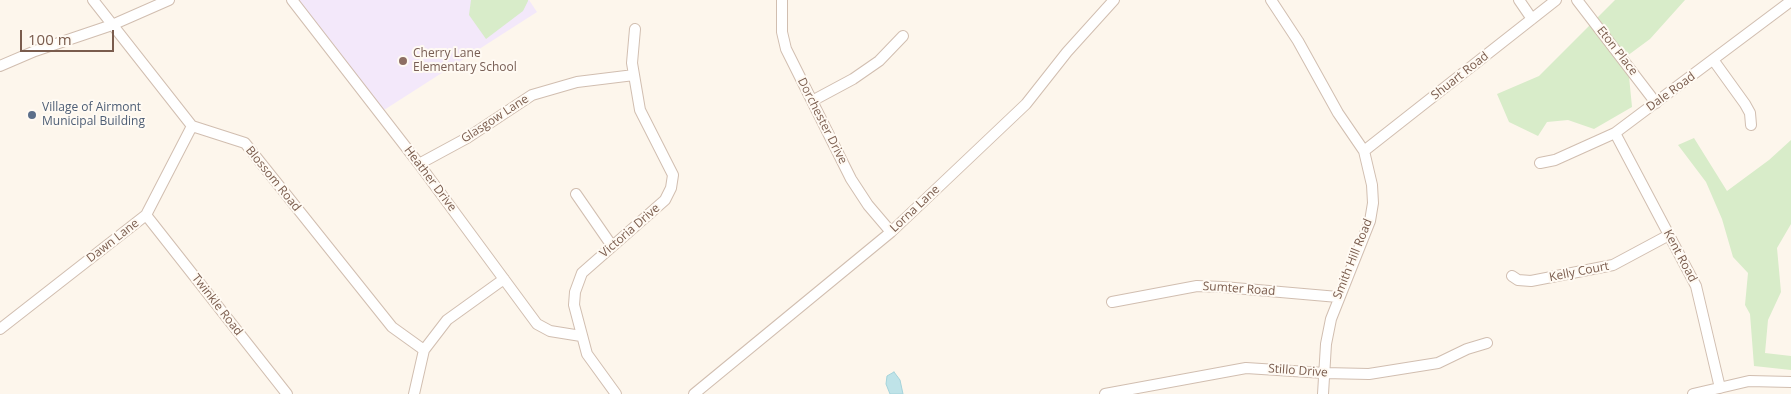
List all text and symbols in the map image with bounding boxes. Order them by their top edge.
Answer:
scale bar [22,20,116,52]
street label: Eton Place [1593,24,1641,78]
text: 100 m [28,29,72,49]
place label: Cherry Lane Elementary School [413,47,517,75]
street label: Shuart Road [1428,49,1492,103]
marker: Cherry Lane Elementary School [397,55,409,67]
street label: Dale Road [1644,69,1698,115]
street label: Dorchester Drive [794,75,850,167]
street label: Glasgow Lane [459,92,531,146]
place label: Village of Airmont Municipal Building [42,101,145,129]
marker: Village of Airmont Municipal Building [26,109,38,121]
street label: Blossom Road [242,144,304,214]
street label: Heather Drive [401,144,459,214]
street label: Lorna Lane [887,182,943,236]
street label: Victoria Drive [597,201,663,261]
street label: Dawn Lane [84,216,142,266]
street label: Smith Hill Road [1330,217,1376,301]
street label: Kent Road [1660,227,1700,285]
street label: Kelly Court [1548,259,1610,285]
street label: Twinkle Road [189,271,245,339]
street label: Sumter Road [1202,279,1276,299]
street label: Stillo Drive [1268,362,1328,380]

